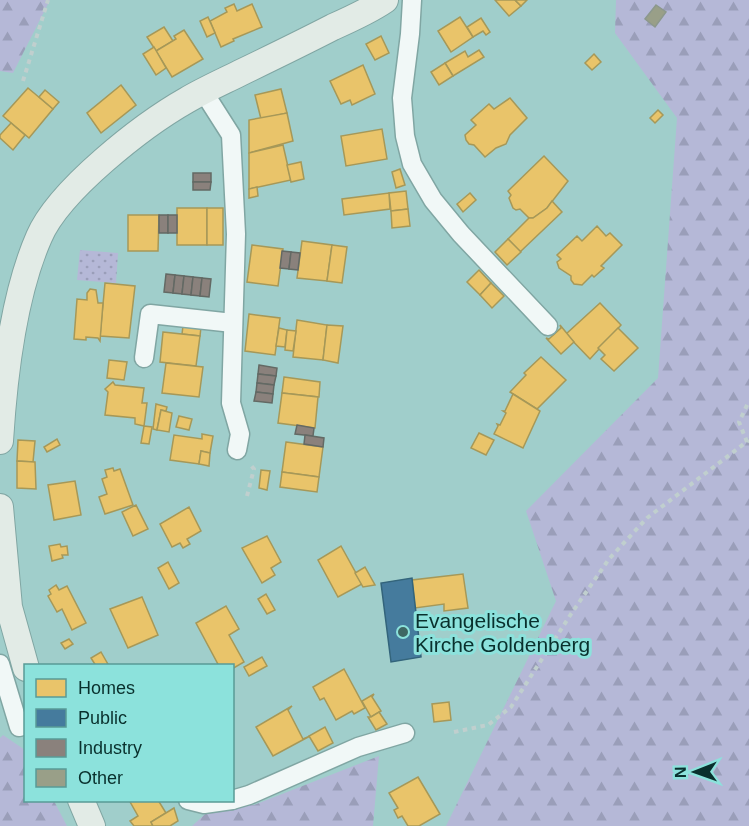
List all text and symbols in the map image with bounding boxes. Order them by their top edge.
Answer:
place label: Evangelische Kirche Goldenberg [415,609,590,656]
marker: Evangelische Kirche Goldenberg [396,625,410,639]
legend [24,664,234,802]
text: Homes [78,678,135,698]
text: Public [78,708,127,728]
text: Industry [78,738,142,758]
north arrow [665,742,725,802]
text: N [672,766,689,778]
text: Other [78,768,123,788]

